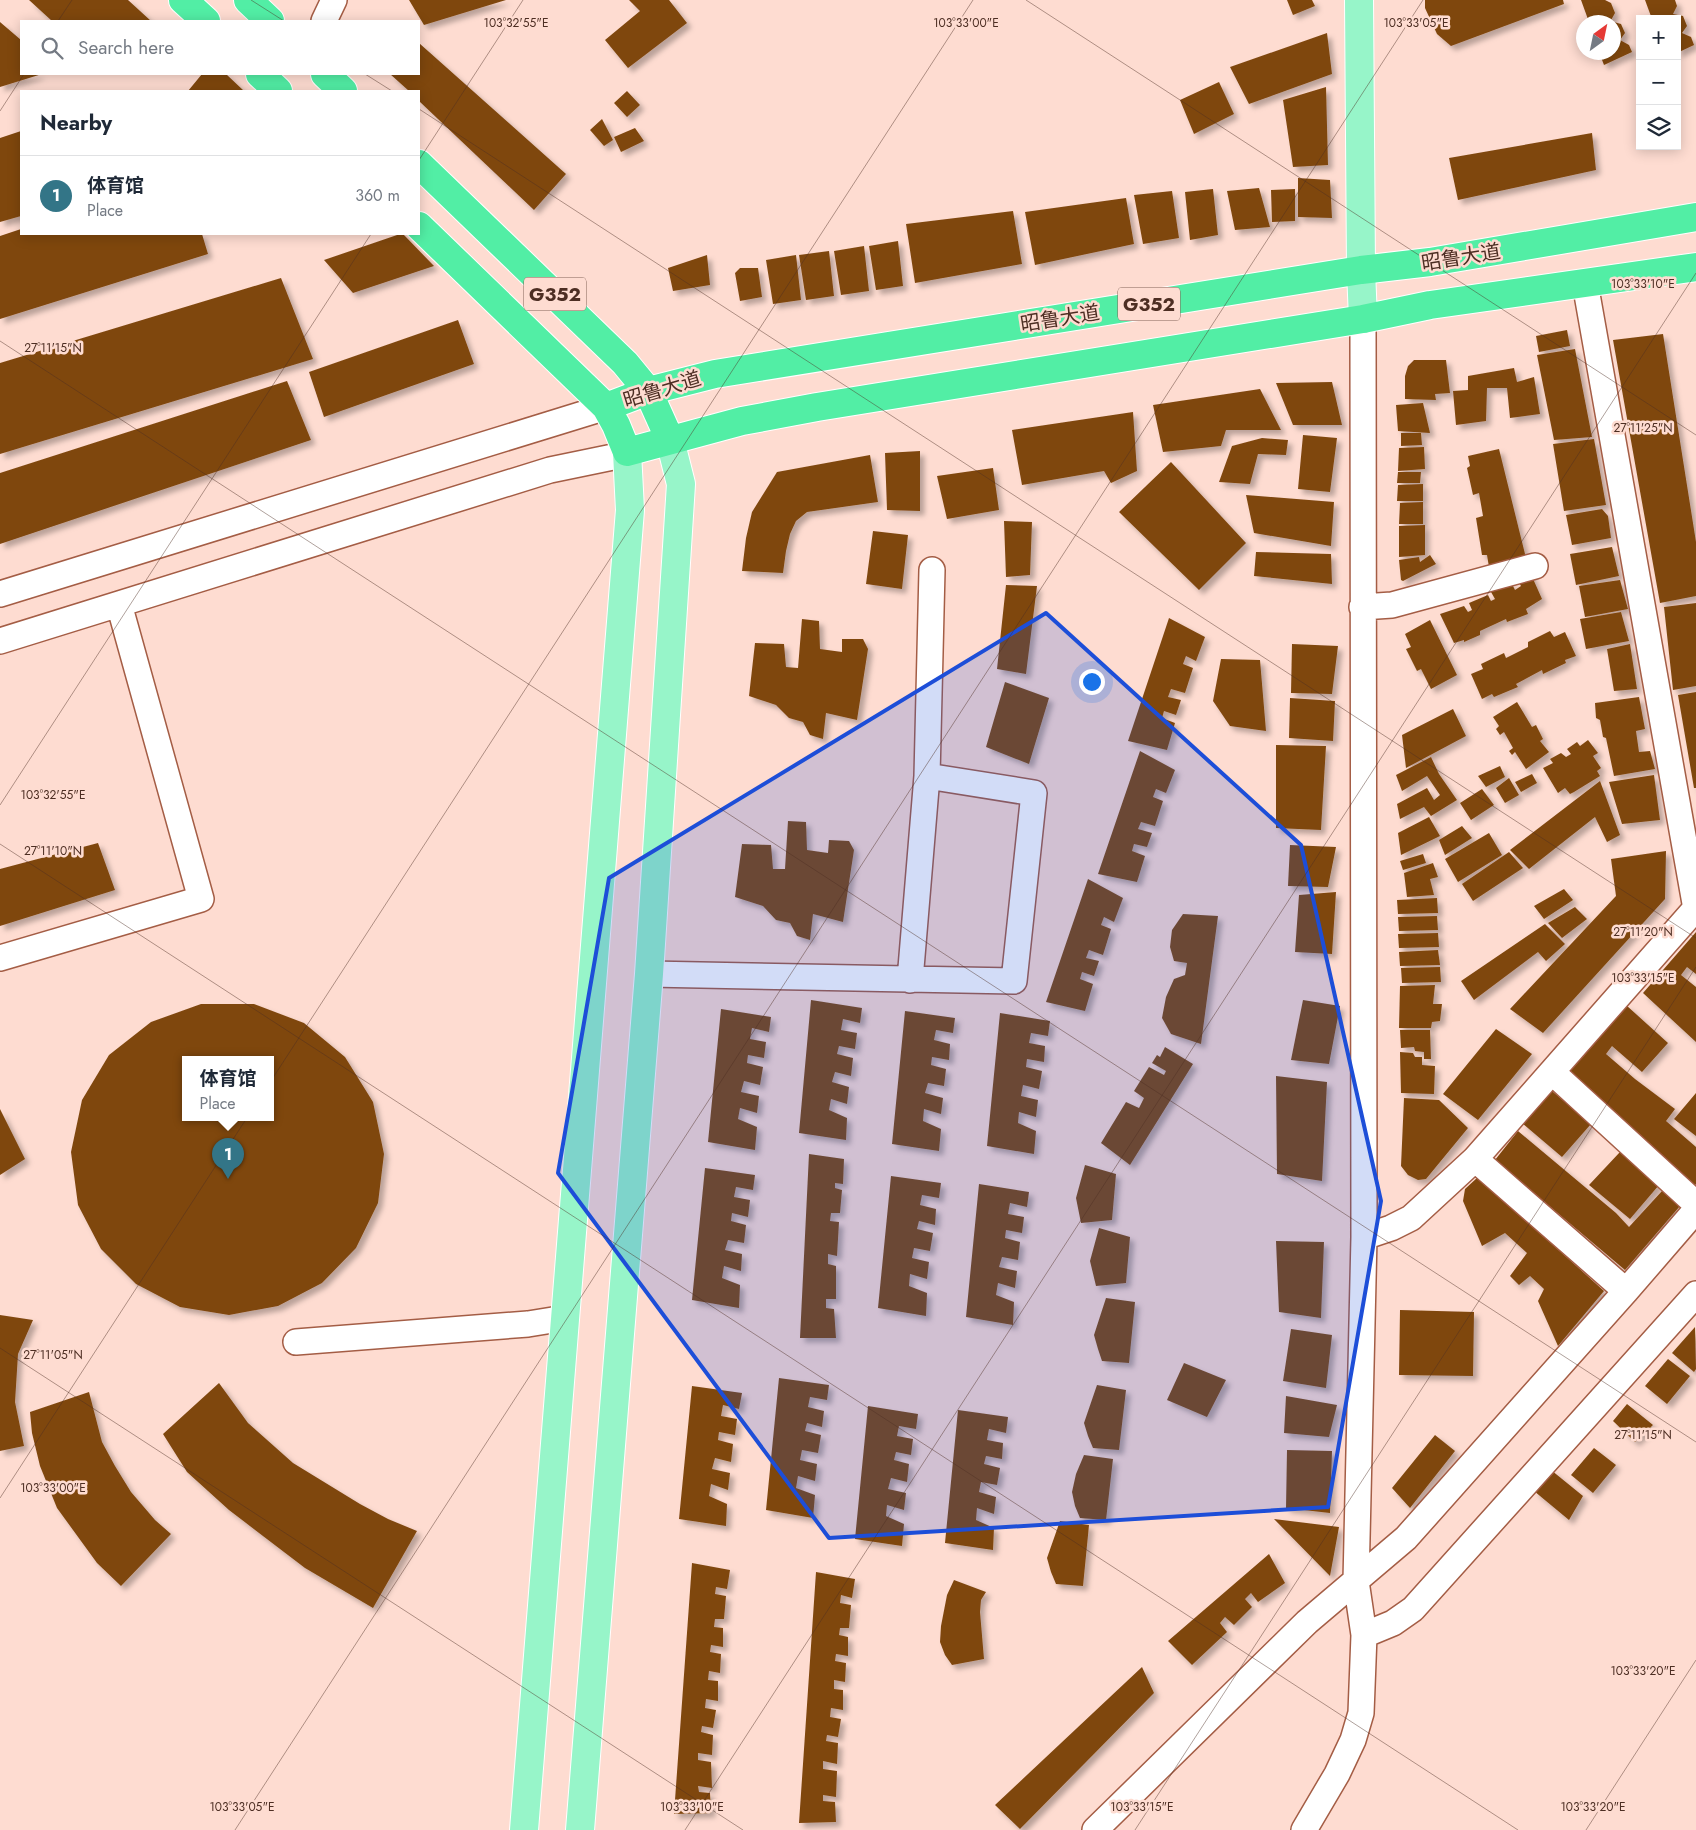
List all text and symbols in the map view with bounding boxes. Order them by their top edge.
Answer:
text: 103°32'55"E [483,14,549,32]
text: 103°33'00"E [933,14,999,32]
text: 103°33'05"E [1383,14,1449,32]
north arrow [1576,15,1621,60]
map controls [1636,15,1681,150]
button: + [1636,15,1681,60]
search box [20,20,420,75]
icon: search [38,34,66,62]
text: Search here [78,34,174,61]
button: − [1636,60,1681,105]
button: layers [1636,105,1681,150]
text: Nearby [40,108,112,138]
text: 体育馆 [87,172,144,199]
text: 1 [52,184,60,207]
text: 360 m [355,184,400,207]
text: Place [87,199,123,222]
street label: 昭鲁大道 [1419,237,1503,278]
text: 103°33'10"E [1611,275,1675,293]
road number: G352 [524,278,586,310]
road number: G352 [1118,288,1180,320]
street label: 昭鲁大道 [1018,298,1102,339]
text: 27°11'15"N [24,339,82,357]
street label: 昭鲁大道 [620,364,705,415]
text: 27°11'25"N [1613,419,1673,437]
your location [1079,669,1105,695]
text: 103°32'55"E [20,786,86,804]
text: 27°11'10"N [24,842,82,860]
text: 27°11'20"N [1613,923,1673,941]
text: 103°33'15"E [1611,969,1675,987]
popup [182,1056,274,1121]
text: 体育馆 [199,1065,257,1092]
text: Place [199,1092,236,1115]
pin: 1 [212,1138,244,1179]
text: 27°11'05"N [23,1346,83,1364]
text: 27°11'15"N [1614,1426,1672,1444]
text: 103°33'00"E [20,1479,86,1497]
text: 103°33'20"E [1610,1662,1676,1680]
text: 103°33'05"E [209,1798,275,1816]
text: 103°33'10"E [660,1798,724,1816]
text: 103°33'15"E [1110,1798,1174,1816]
text: 103°33'20"E [1560,1798,1626,1816]

